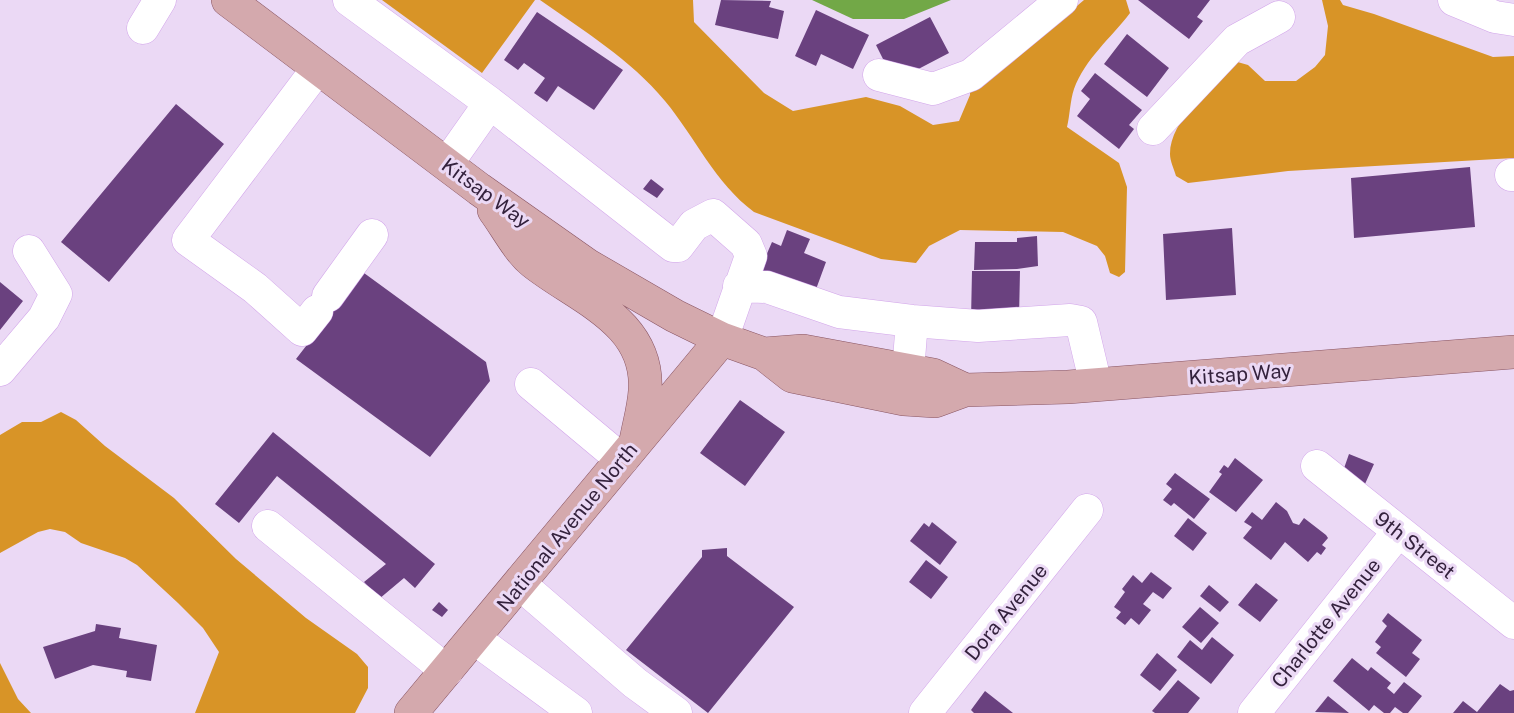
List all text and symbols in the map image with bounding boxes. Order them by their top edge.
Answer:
street label: Kitsap Way [437,153,535,233]
street label: Kitsap Way [1188,358,1293,390]
street label: National Avenue North [492,438,642,616]
street label: 9th Street [1370,506,1460,584]
street label: Charlotte Avenue [1266,553,1386,693]
street label: Dora Avenue [960,559,1052,665]

